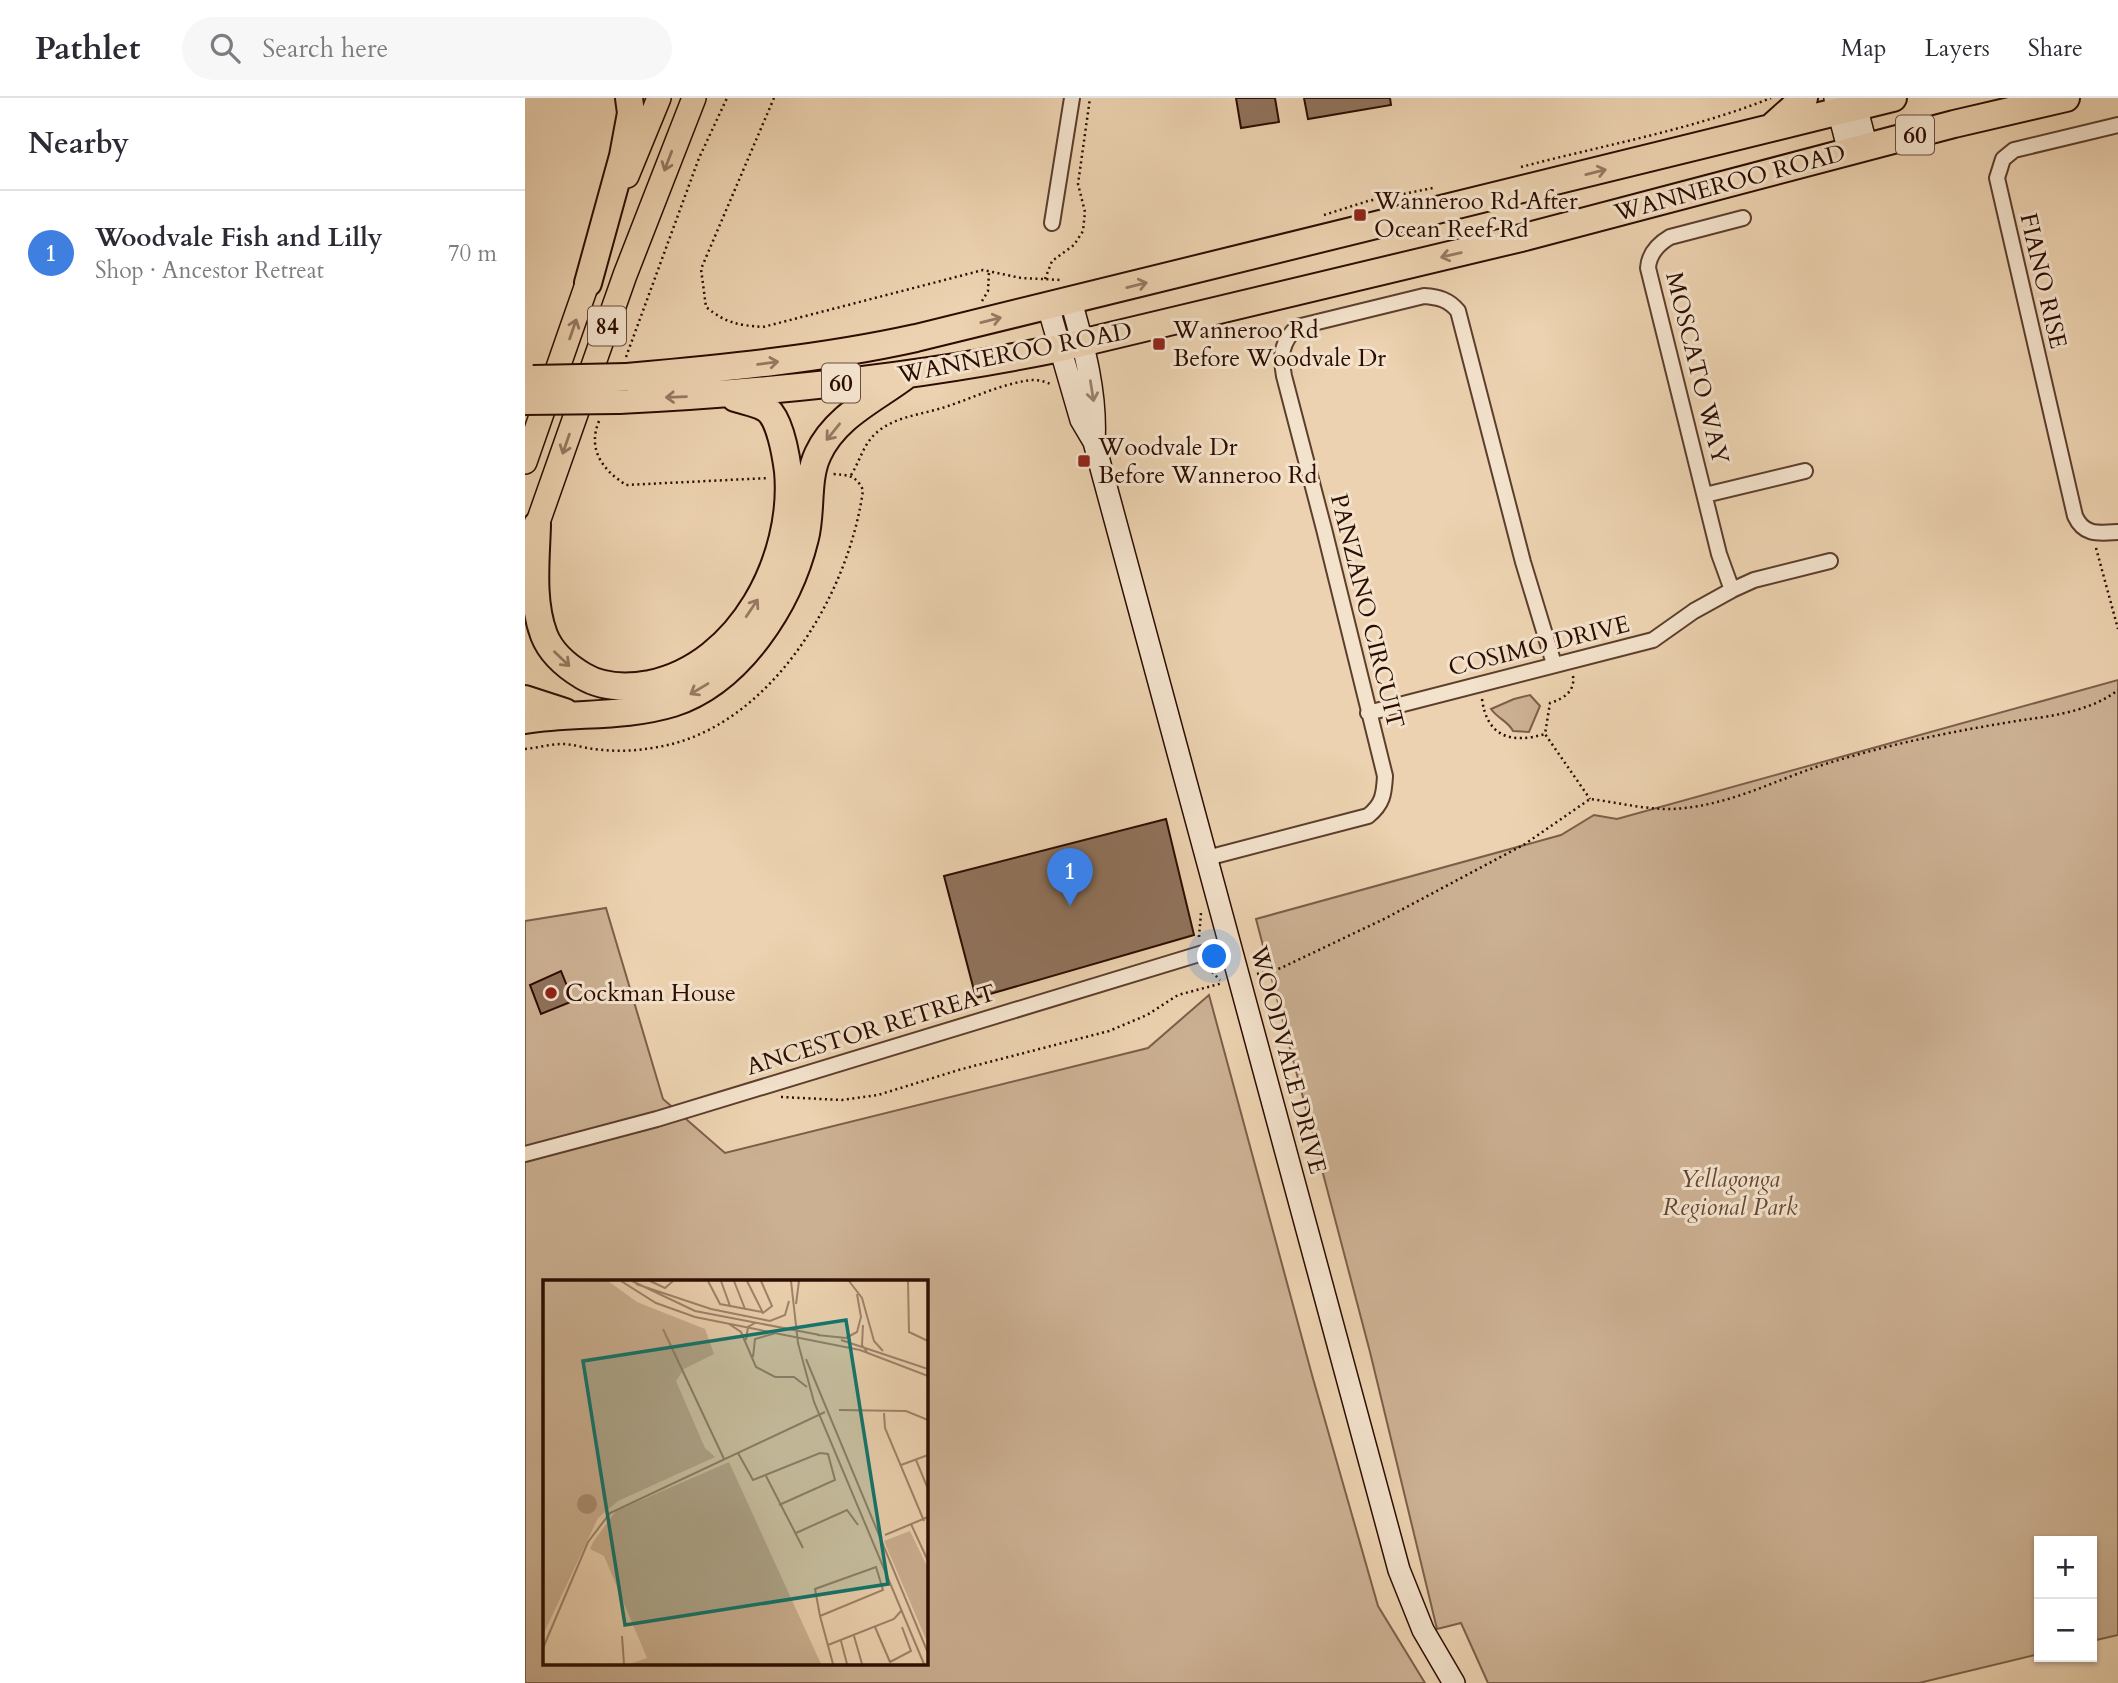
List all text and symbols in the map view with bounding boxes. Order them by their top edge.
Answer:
search box [182,17,672,80]
text: Pathlet [35,26,140,71]
icon: search [206,29,244,67]
text: Search here [262,31,388,66]
text: Map [1841,32,1887,65]
text: Layers [1925,32,1990,65]
text: Share [2028,32,2083,65]
road number: 60 [1896,116,1934,154]
text: Nearby [28,123,129,164]
street label: WANNEROO ROAD [1610,136,1849,230]
one-way arrow [661,150,674,171]
one-way arrow [1584,164,1607,178]
place label: Wanneroo Rd After Ocean Reef Rd [1373,185,1578,246]
marker: Wanneroo Rd After Ocean Reef Rd [1352,207,1368,223]
street label: FIANO RISE [2011,210,2075,352]
text: Woodvale Fish and Lilly [95,220,383,255]
text: 1 [45,238,57,269]
text: 70 m [448,238,497,269]
one-way arrow [1440,248,1463,262]
text: Shop · Ancestor Retreat [95,255,324,286]
street label: MOSCATO WAY [1657,268,1737,468]
one-way arrow [1125,278,1148,291]
road number: 84 [588,306,626,345]
one-way arrow [979,313,1002,326]
street label: WANNEROO ROAD [894,314,1135,392]
place label: Wanneroo Rd Before Woodvale Dr [1172,314,1386,375]
one-way arrow [567,318,580,340]
marker: Wanneroo Rd Before Woodvale Dr [1151,336,1167,352]
one-way arrow [756,356,779,369]
road number: 60 [822,364,860,402]
one-way arrow [1086,379,1099,402]
one-way arrow [665,391,688,404]
one-way arrow [825,423,841,441]
place label: Woodvale Dr Before Wanneroo Rd [1097,431,1317,492]
one-way arrow [558,432,571,454]
marker: Woodvale Dr Before Wanneroo Rd [1076,453,1092,469]
street label: PANZANO CIRCUIT [1322,490,1412,732]
one-way arrow [745,599,759,618]
street label: COSIMO DRIVE [1445,608,1633,684]
one-way arrow [553,651,570,668]
one-way arrow [690,682,710,696]
pin: 1 [1047,848,1093,906]
your location [1197,939,1231,973]
street label: WOODVALE DRIVE [1241,941,1334,1178]
street label: ANCESTOR RETREAT [742,976,1000,1084]
place label: Cockman House [565,977,736,1010]
marker: Cockman House [543,985,559,1001]
park label: Yellagonga Regional Park [1662,1163,1798,1224]
inset map [543,1280,927,1666]
map controls [2034,1536,2097,1662]
button: + [2034,1536,2097,1599]
button: − [2034,1599,2097,1662]

